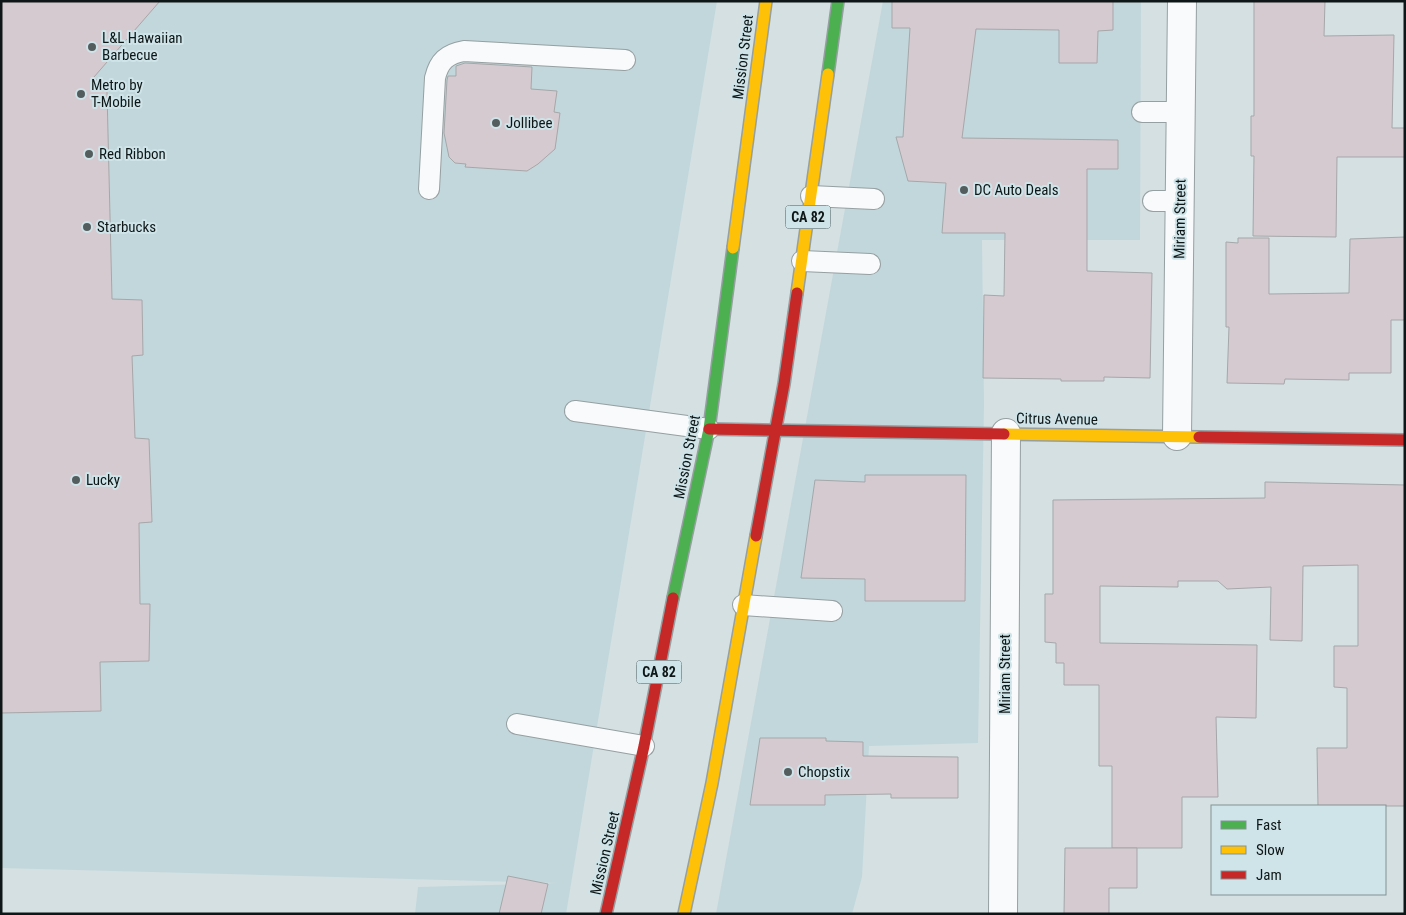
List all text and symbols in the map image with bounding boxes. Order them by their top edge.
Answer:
street label: Mission Street [729,14,757,100]
place label: L&L Hawaiian Barbecue [102,29,183,64]
marker: L&L Hawaiian Barbecue [86,41,98,53]
place label: Metro by T-Mobile [91,76,143,111]
marker: Metro by T-Mobile [75,88,87,100]
place label: Jollibee [506,114,553,132]
marker: Jollibee [490,117,502,129]
place label: Red Ribbon [99,145,166,163]
marker: Red Ribbon [83,148,95,160]
street label: Miriam Street [1170,179,1190,259]
place label: DC Auto Deals [974,181,1059,199]
marker: DC Auto Deals [958,184,970,196]
road number: CA 82 [786,206,830,228]
place label: Starbucks [97,218,156,236]
marker: Starbucks [81,221,93,233]
street label: Citrus Avenue [1016,409,1098,429]
street label: Mission Street [670,413,704,501]
place label: Lucky [86,471,120,489]
marker: Lucky [70,474,82,486]
street label: Miriam Street [996,634,1014,714]
road number: CA 82 [636,660,682,684]
place label: Chopstix [798,763,850,781]
marker: Chopstix [782,766,794,778]
legend [1211,805,1386,895]
street label: Mission Street [587,809,623,897]
text: Fast [1256,816,1281,834]
text: Slow [1256,841,1285,859]
text: Jam [1256,866,1282,884]

